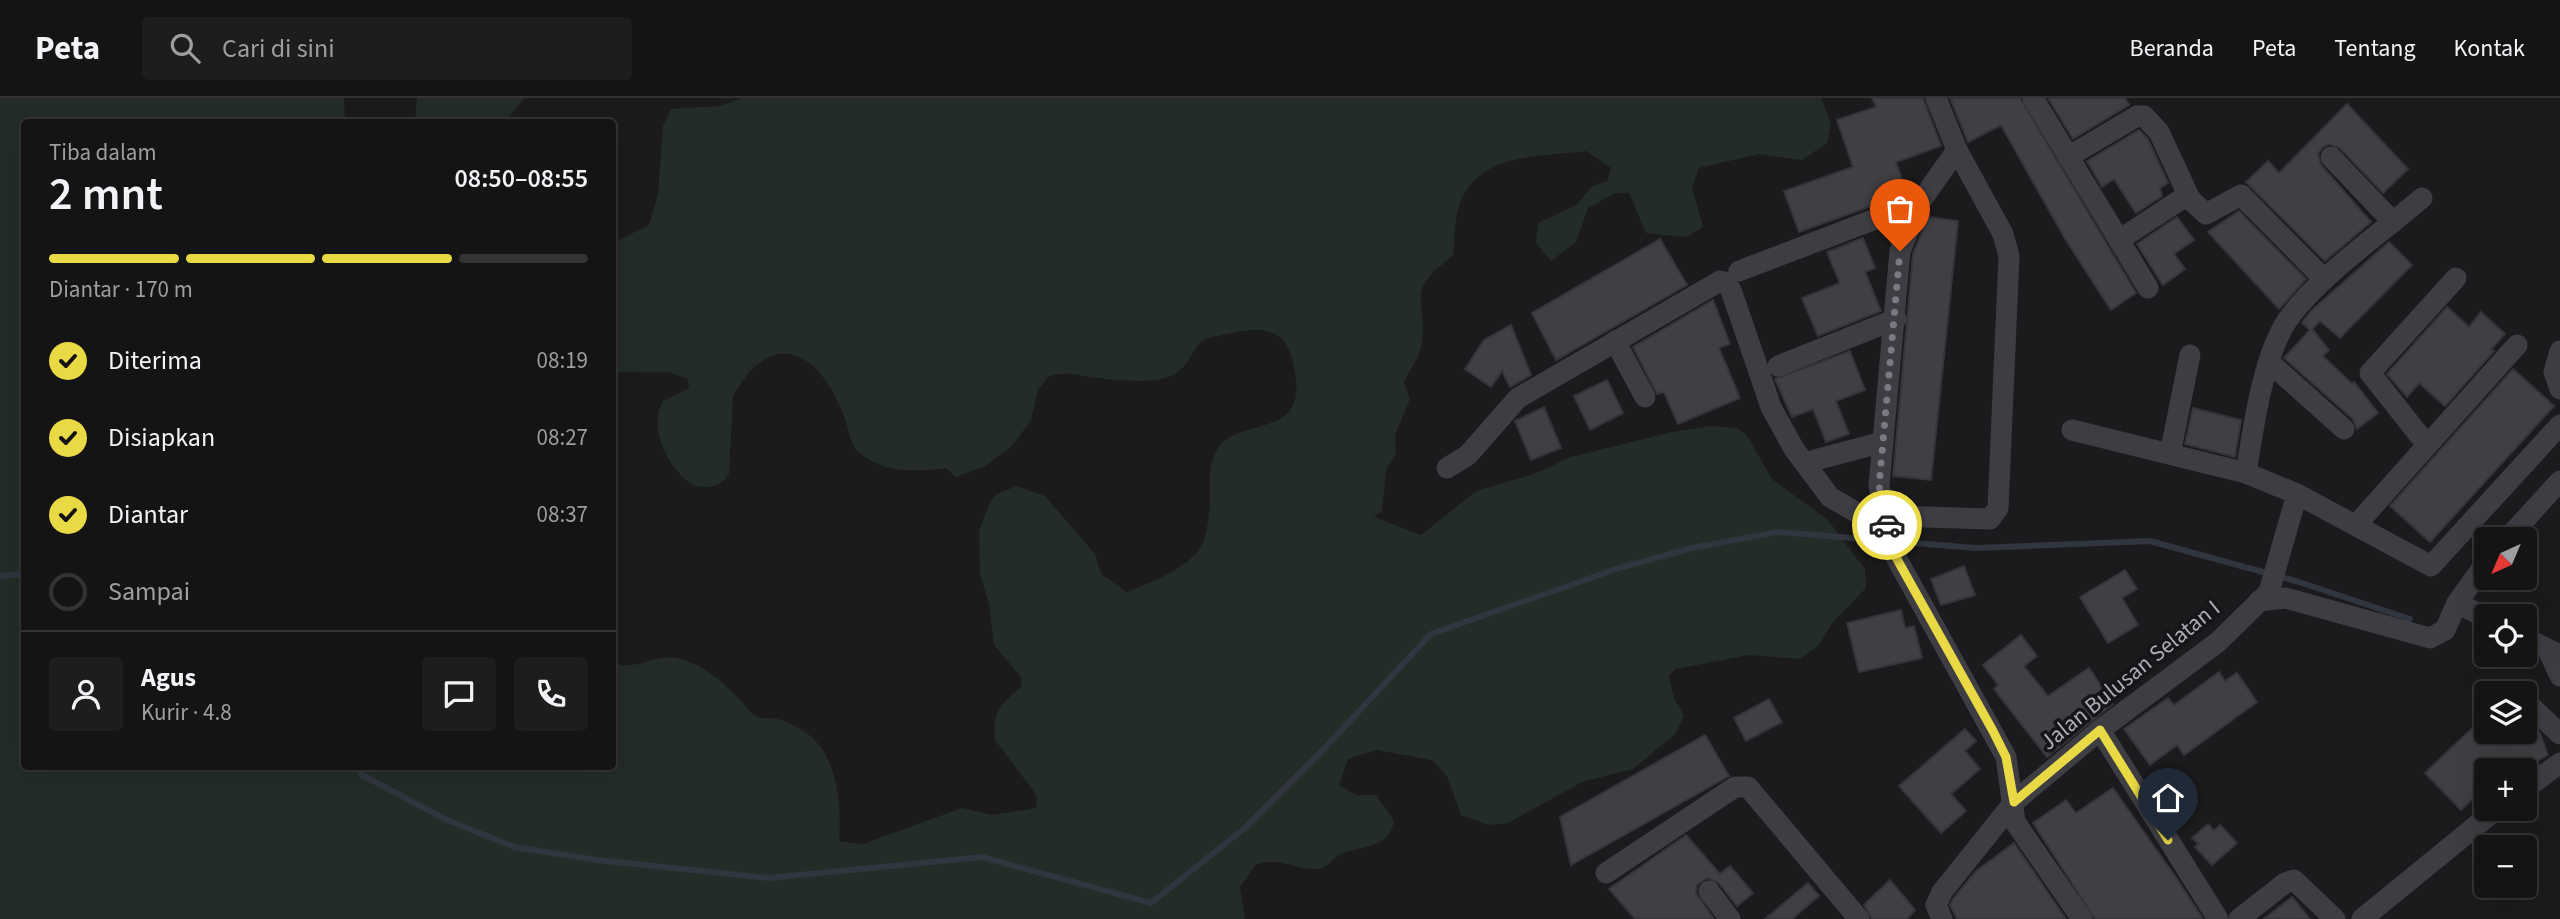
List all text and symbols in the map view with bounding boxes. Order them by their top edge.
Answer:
search box [142,17,632,80]
text: Peta [35,25,100,72]
icon: search [166,29,204,67]
text: Cari di sini [222,30,335,67]
text: Beranda [2130,31,2214,66]
text: Peta [2252,31,2296,66]
text: Tentang [2334,31,2416,66]
text: Kontak [2454,31,2525,66]
text: Tiba dalam [49,136,156,169]
text: 08:50–08:55 [455,160,588,197]
text: 2 mnt [49,162,163,227]
pin [1870,179,1930,251]
icon: bag [1881,190,1919,228]
text: Diantar · 170 m [49,273,193,306]
icon: check [49,342,87,380]
text: Diterima [108,342,202,379]
text: 08:19 [537,344,588,377]
icon: check [49,419,87,457]
text: Disiapkan [108,419,215,456]
text: 08:27 [537,421,588,454]
courier [1852,490,1922,560]
icon: check [49,496,87,534]
text: Diantar [108,496,188,533]
text: 08:37 [537,498,588,531]
icon: car [1868,506,1906,544]
north arrow [2474,527,2538,590]
map controls [2474,527,2537,898]
text: Sampai [108,573,190,610]
street label: Jalan Bulusan Selatan I [2033,592,2227,758]
button: locate [2474,604,2537,667]
button: person [49,657,123,731]
button: chat [422,657,496,731]
button: phone [514,657,588,731]
text: Agus [141,659,196,696]
button: layers [2474,681,2537,744]
text: Kurir · 4.8 [141,696,232,729]
button: + [2474,758,2537,821]
pin [2138,768,2198,840]
icon: home [2149,779,2187,817]
button: − [2474,835,2537,898]

